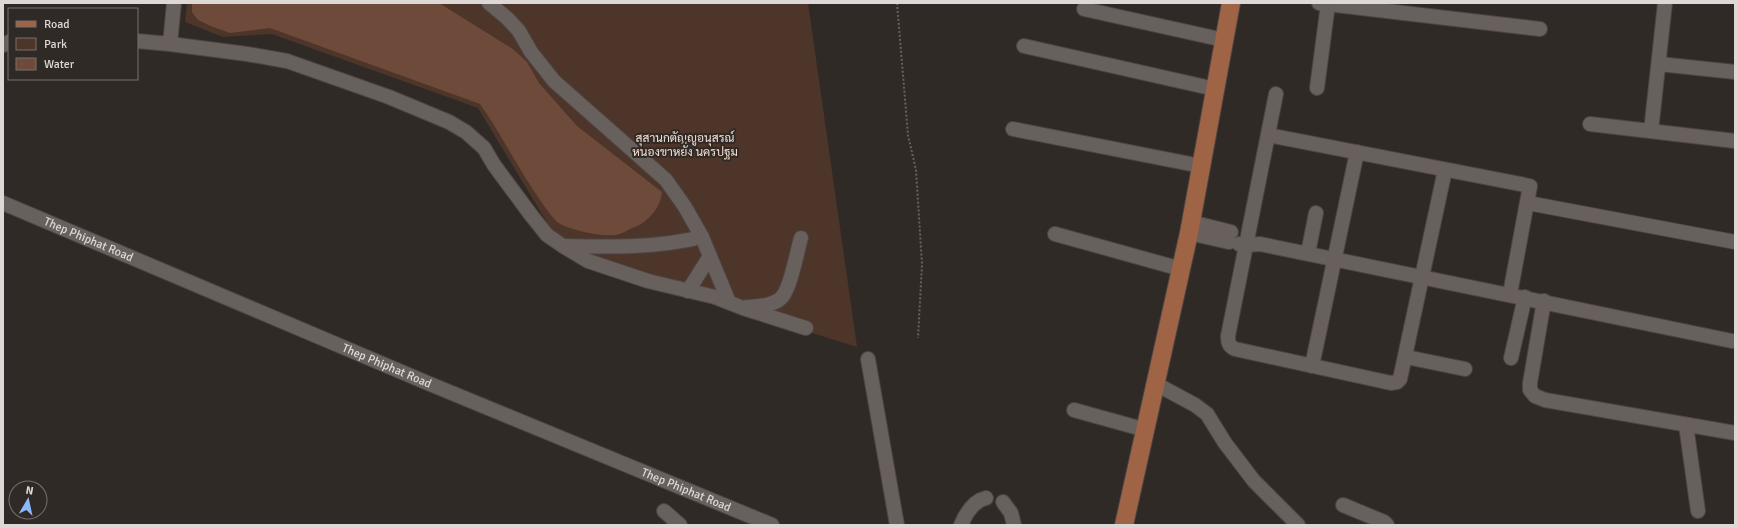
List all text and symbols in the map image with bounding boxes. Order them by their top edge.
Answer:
legend [8,8,138,80]
text: Road [44,17,70,32]
text: Park [44,37,67,52]
text: Water [44,57,75,72]
park label: สุสานกตัญญูอนุสรณ์ หนองขาหยั่ง นครปฐม [632,130,738,160]
street label: Thep Phiphat Road [42,214,136,265]
street label: Thep Phiphat Road [340,340,434,391]
street label: Thep Phiphat Road [639,465,733,515]
north arrow [8,480,48,520]
text: N [25,484,34,498]

